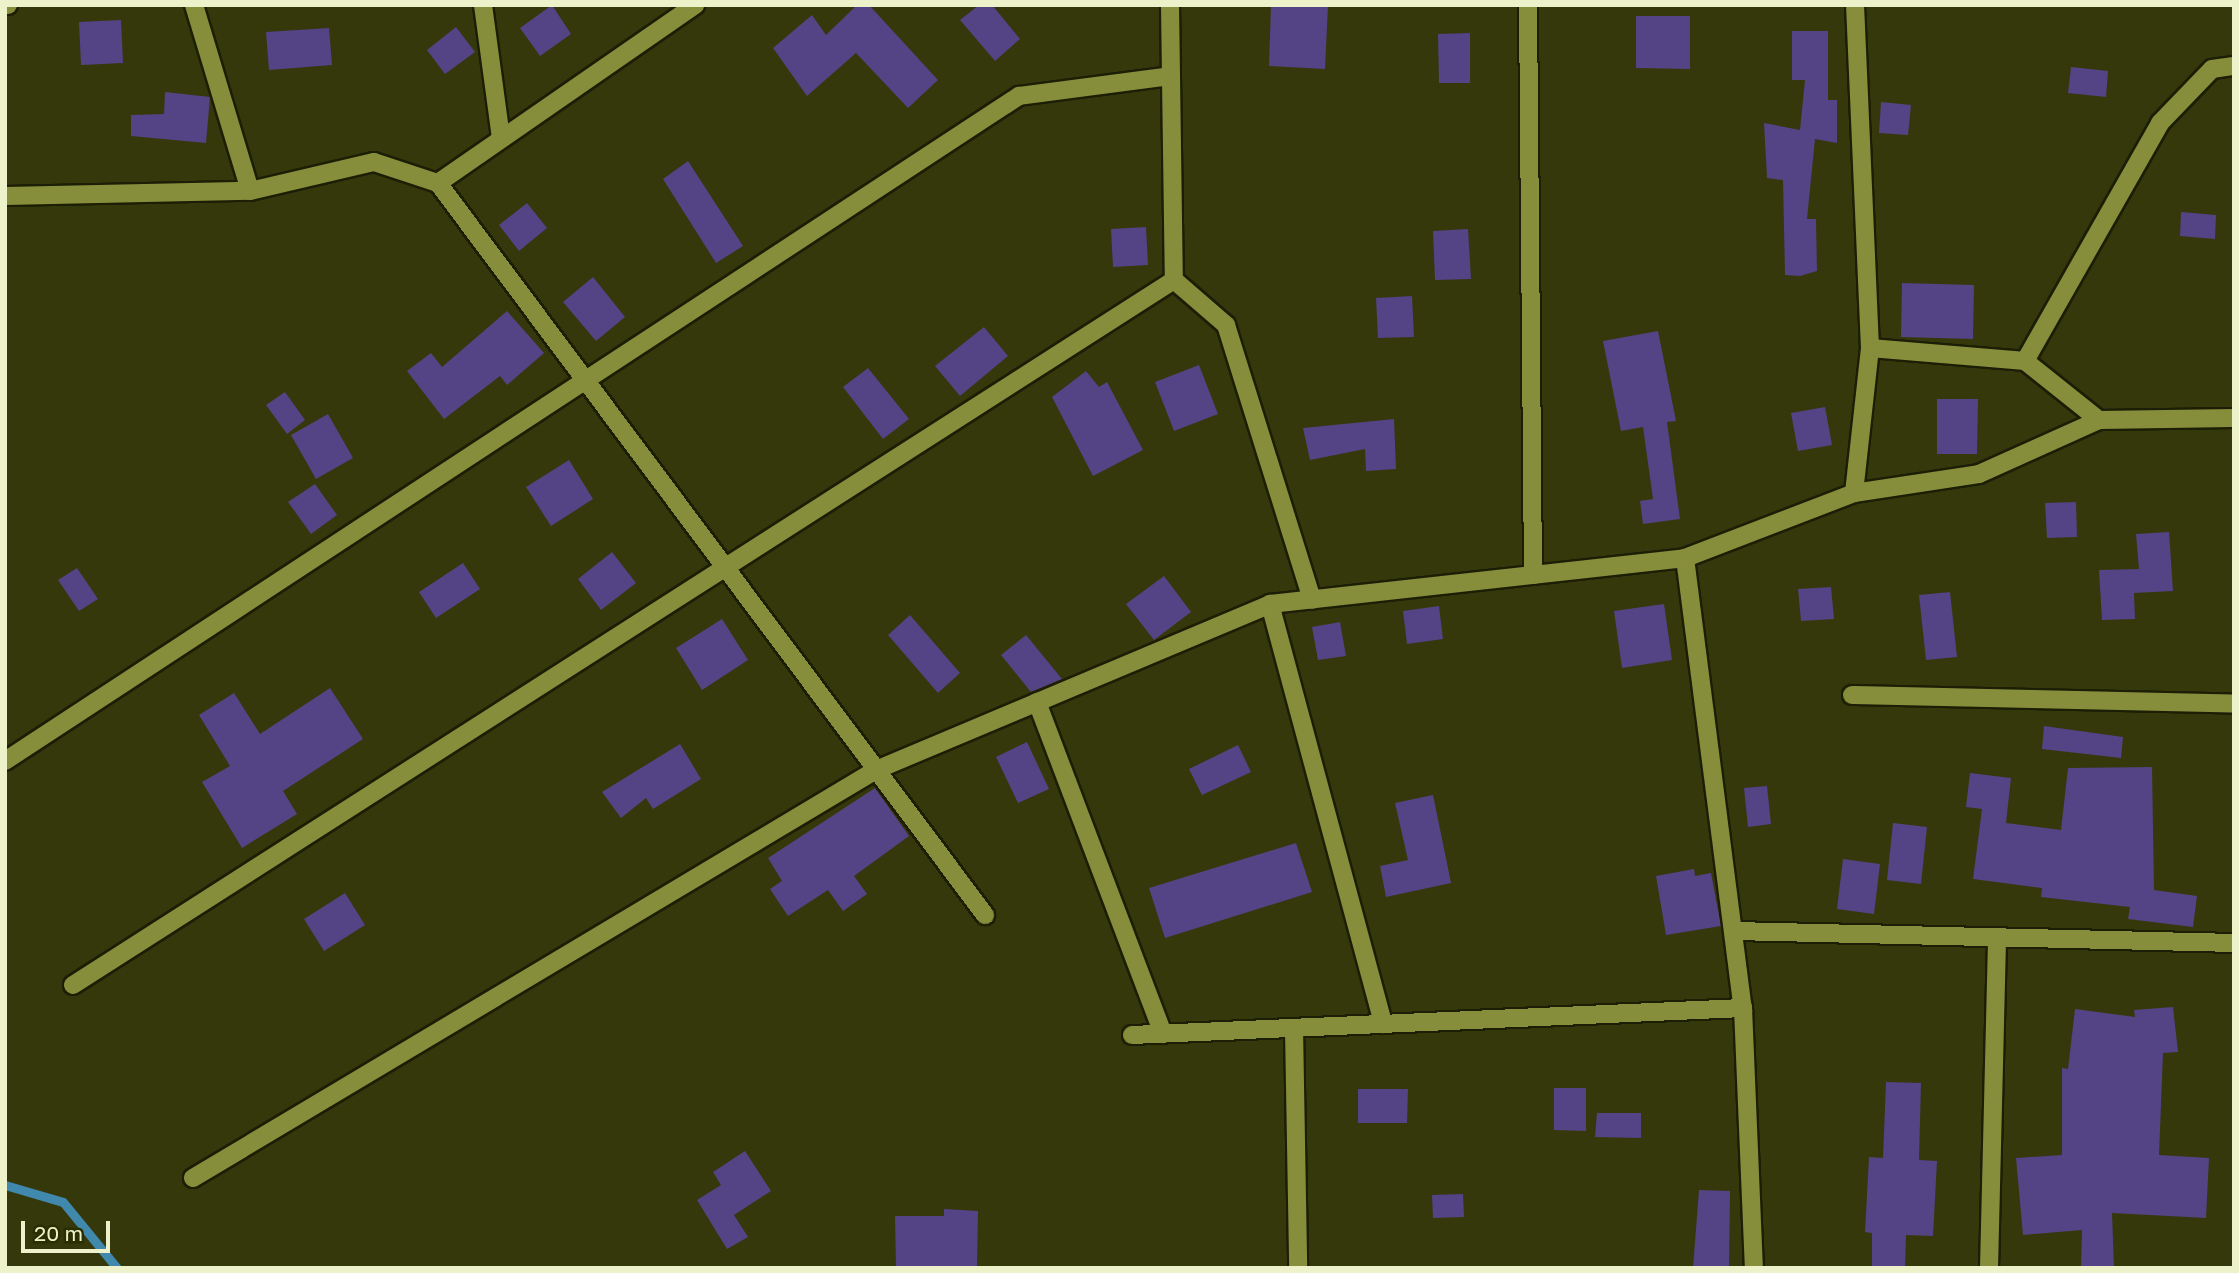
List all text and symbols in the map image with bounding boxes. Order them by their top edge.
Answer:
scale bar [24,1206,114,1250]
text: 20 m [34,1220,83,1246]

